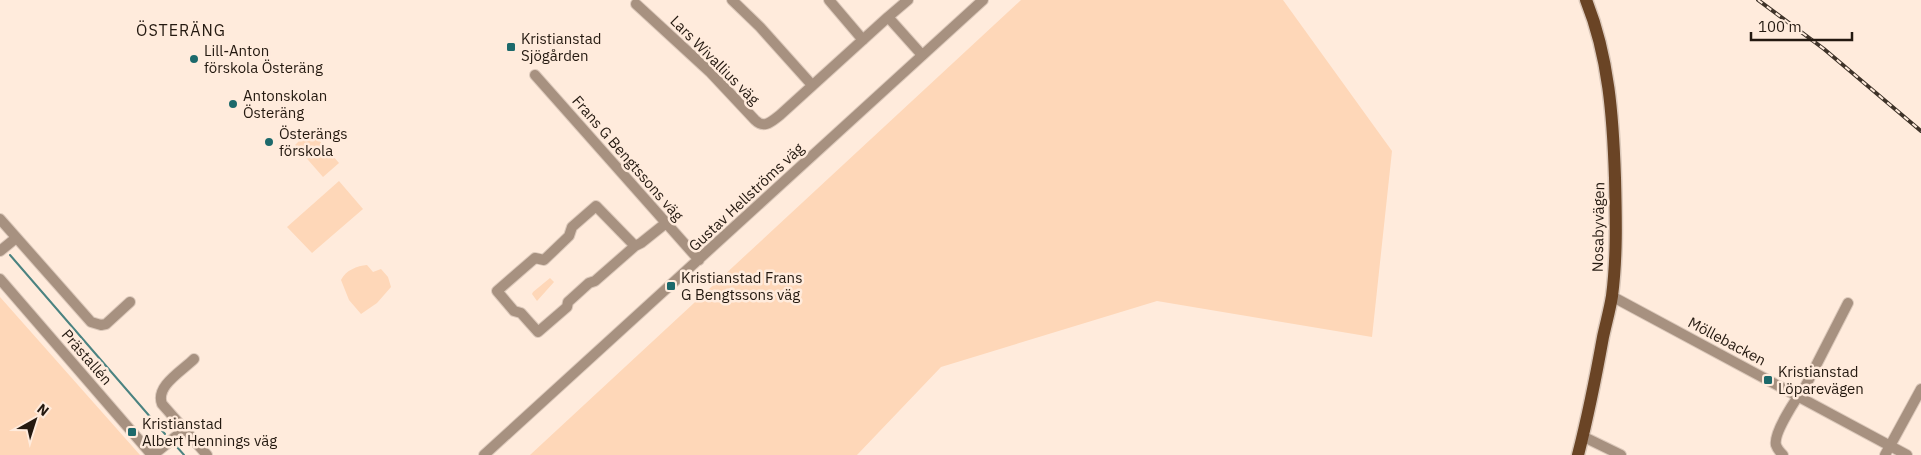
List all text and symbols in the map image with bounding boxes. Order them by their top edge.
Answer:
scale bar [1751,10,1852,42]
street label: Lars Wivallius väg [666,11,764,109]
text: 100 m [1758,17,1802,36]
district label: ÖSTERÄNG [136,20,226,40]
place label: Kristianstad Sjögården [521,29,602,65]
place label: Lill-Anton förskola Österäng [204,41,323,77]
marker: Kristianstad Sjögården [505,41,517,53]
marker: Lill-Anton förskola Österäng [188,53,200,65]
place label: Antonskolan Österäng [243,86,327,122]
street label: Frans G Bengtssons väg [568,91,688,225]
marker: Antonskolan Österäng [227,98,239,110]
place label: Österängs förskola [279,124,347,160]
marker: Österängs förskola [263,136,275,148]
street label: Gustav Hellströms väg [684,139,808,255]
street label: Nosabyvägen [1588,182,1608,272]
place label: Kristianstad Frans G Bengtssons väg [681,268,802,304]
marker: Kristianstad Frans G Bengtssons väg [665,280,677,292]
street label: Möllebacken [1685,313,1769,369]
street label: Prästallén [58,325,116,389]
place label: Kristianstad Löparevägen [1778,362,1864,398]
marker: Kristianstad Löparevägen [1762,374,1774,386]
north arrow [10,395,60,445]
text: N [34,400,53,420]
place label: Kristianstad Albert Hennings väg [142,414,277,450]
marker: Kristianstad Albert Hennings väg [126,426,138,438]

